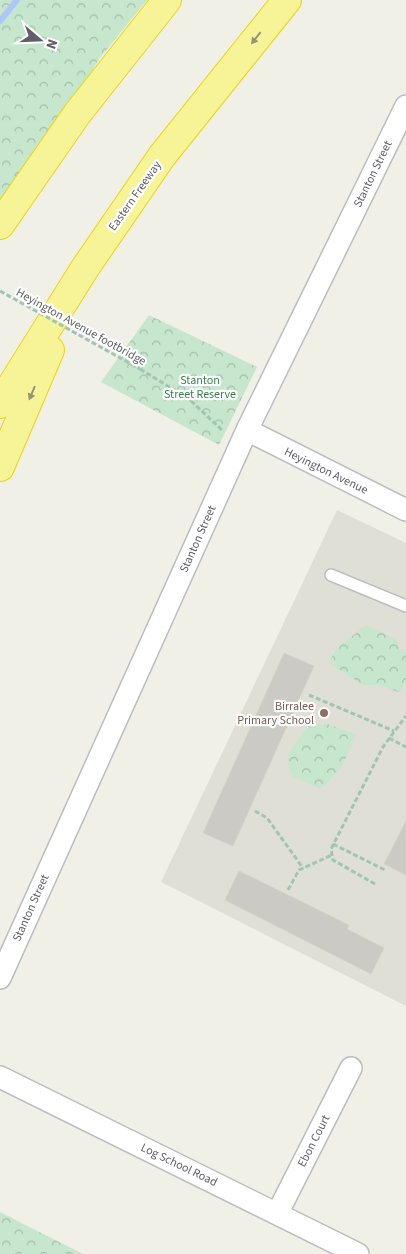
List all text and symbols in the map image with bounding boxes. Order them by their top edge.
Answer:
north arrow [15,15,65,65]
one-way arrow [250,31,261,44]
text: N [40,36,62,52]
street label: Stanton Street [350,138,396,210]
street label: Eastern Freeway [105,157,166,234]
street label: Heyington Avenue footbridge [13,284,149,370]
park label: Stanton Street Reserve [164,372,236,403]
one-way arrow [27,386,35,400]
street label: Heyington Avenue [281,443,371,499]
street label: Stanton Street [176,503,220,575]
place label: Birralee Primary School [237,698,314,729]
marker: Birralee Primary School [318,707,330,719]
street label: Stanton Street [9,872,53,944]
street label: Ebon Court [294,1112,334,1170]
street label: Log School Road [138,1139,220,1191]

